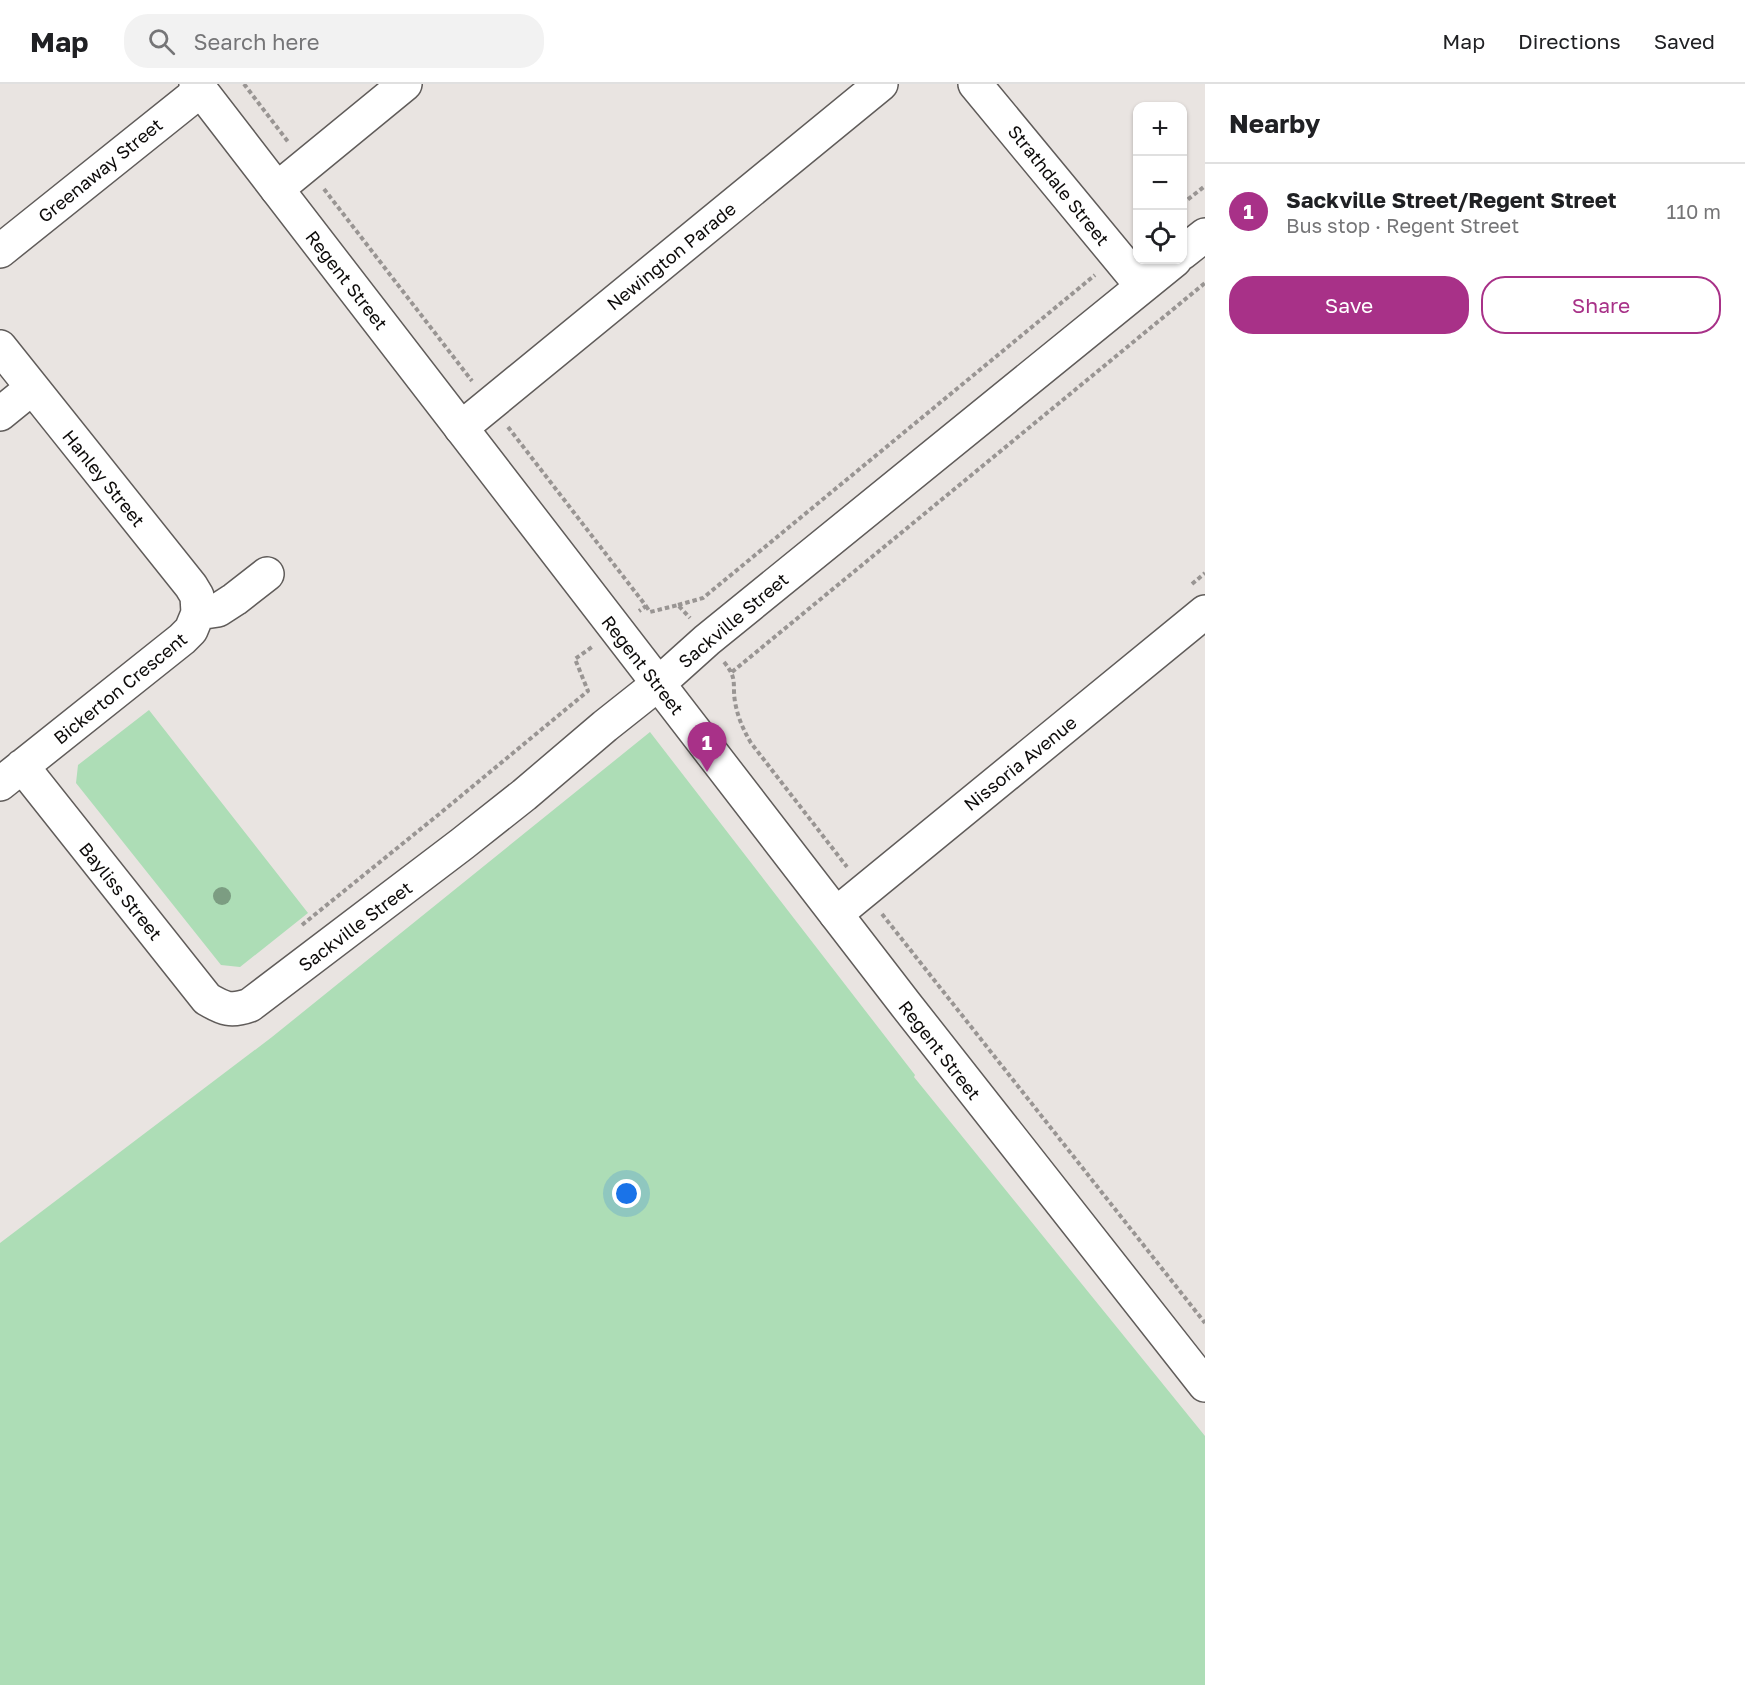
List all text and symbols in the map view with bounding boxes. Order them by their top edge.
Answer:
search box [124,14,544,68]
text: Map [30,25,88,58]
icon: search [145,25,178,58]
text: Search here [193,28,319,55]
text: Map [1442,28,1485,54]
text: Directions [1518,28,1621,54]
text: Saved [1654,28,1715,54]
map controls [1133,102,1187,264]
button: + [1133,102,1187,156]
text: Nearby [1229,108,1320,139]
street label: Greenaway Street [33,113,167,227]
street label: Strathdale Street [1004,120,1114,250]
button: − [1133,156,1187,210]
text: Sackville Street/Regent Street [1286,186,1617,213]
street label: Newington Parade [602,197,740,315]
text: 1 [1243,199,1254,223]
text: 110 m [1667,199,1721,223]
button: locate [1133,210,1187,264]
text: Bus stop · Regent Street [1286,213,1519,237]
street label: Regent Street [301,226,393,334]
button: Save [1229,276,1469,334]
button: Share [1481,276,1721,334]
street label: Hanley Street [58,425,150,531]
street label: Sackville Street [674,568,792,672]
street label: Regent Street [597,611,689,719]
street label: Bickerton Crescent [49,627,191,749]
street label: Nissoria Avenue [959,711,1081,815]
pin: 1 [688,722,726,772]
street label: Bayliss Street [75,838,167,944]
street label: Sackville Street [294,876,416,976]
street label: Regent Street [894,996,986,1104]
your location [612,1179,641,1208]

